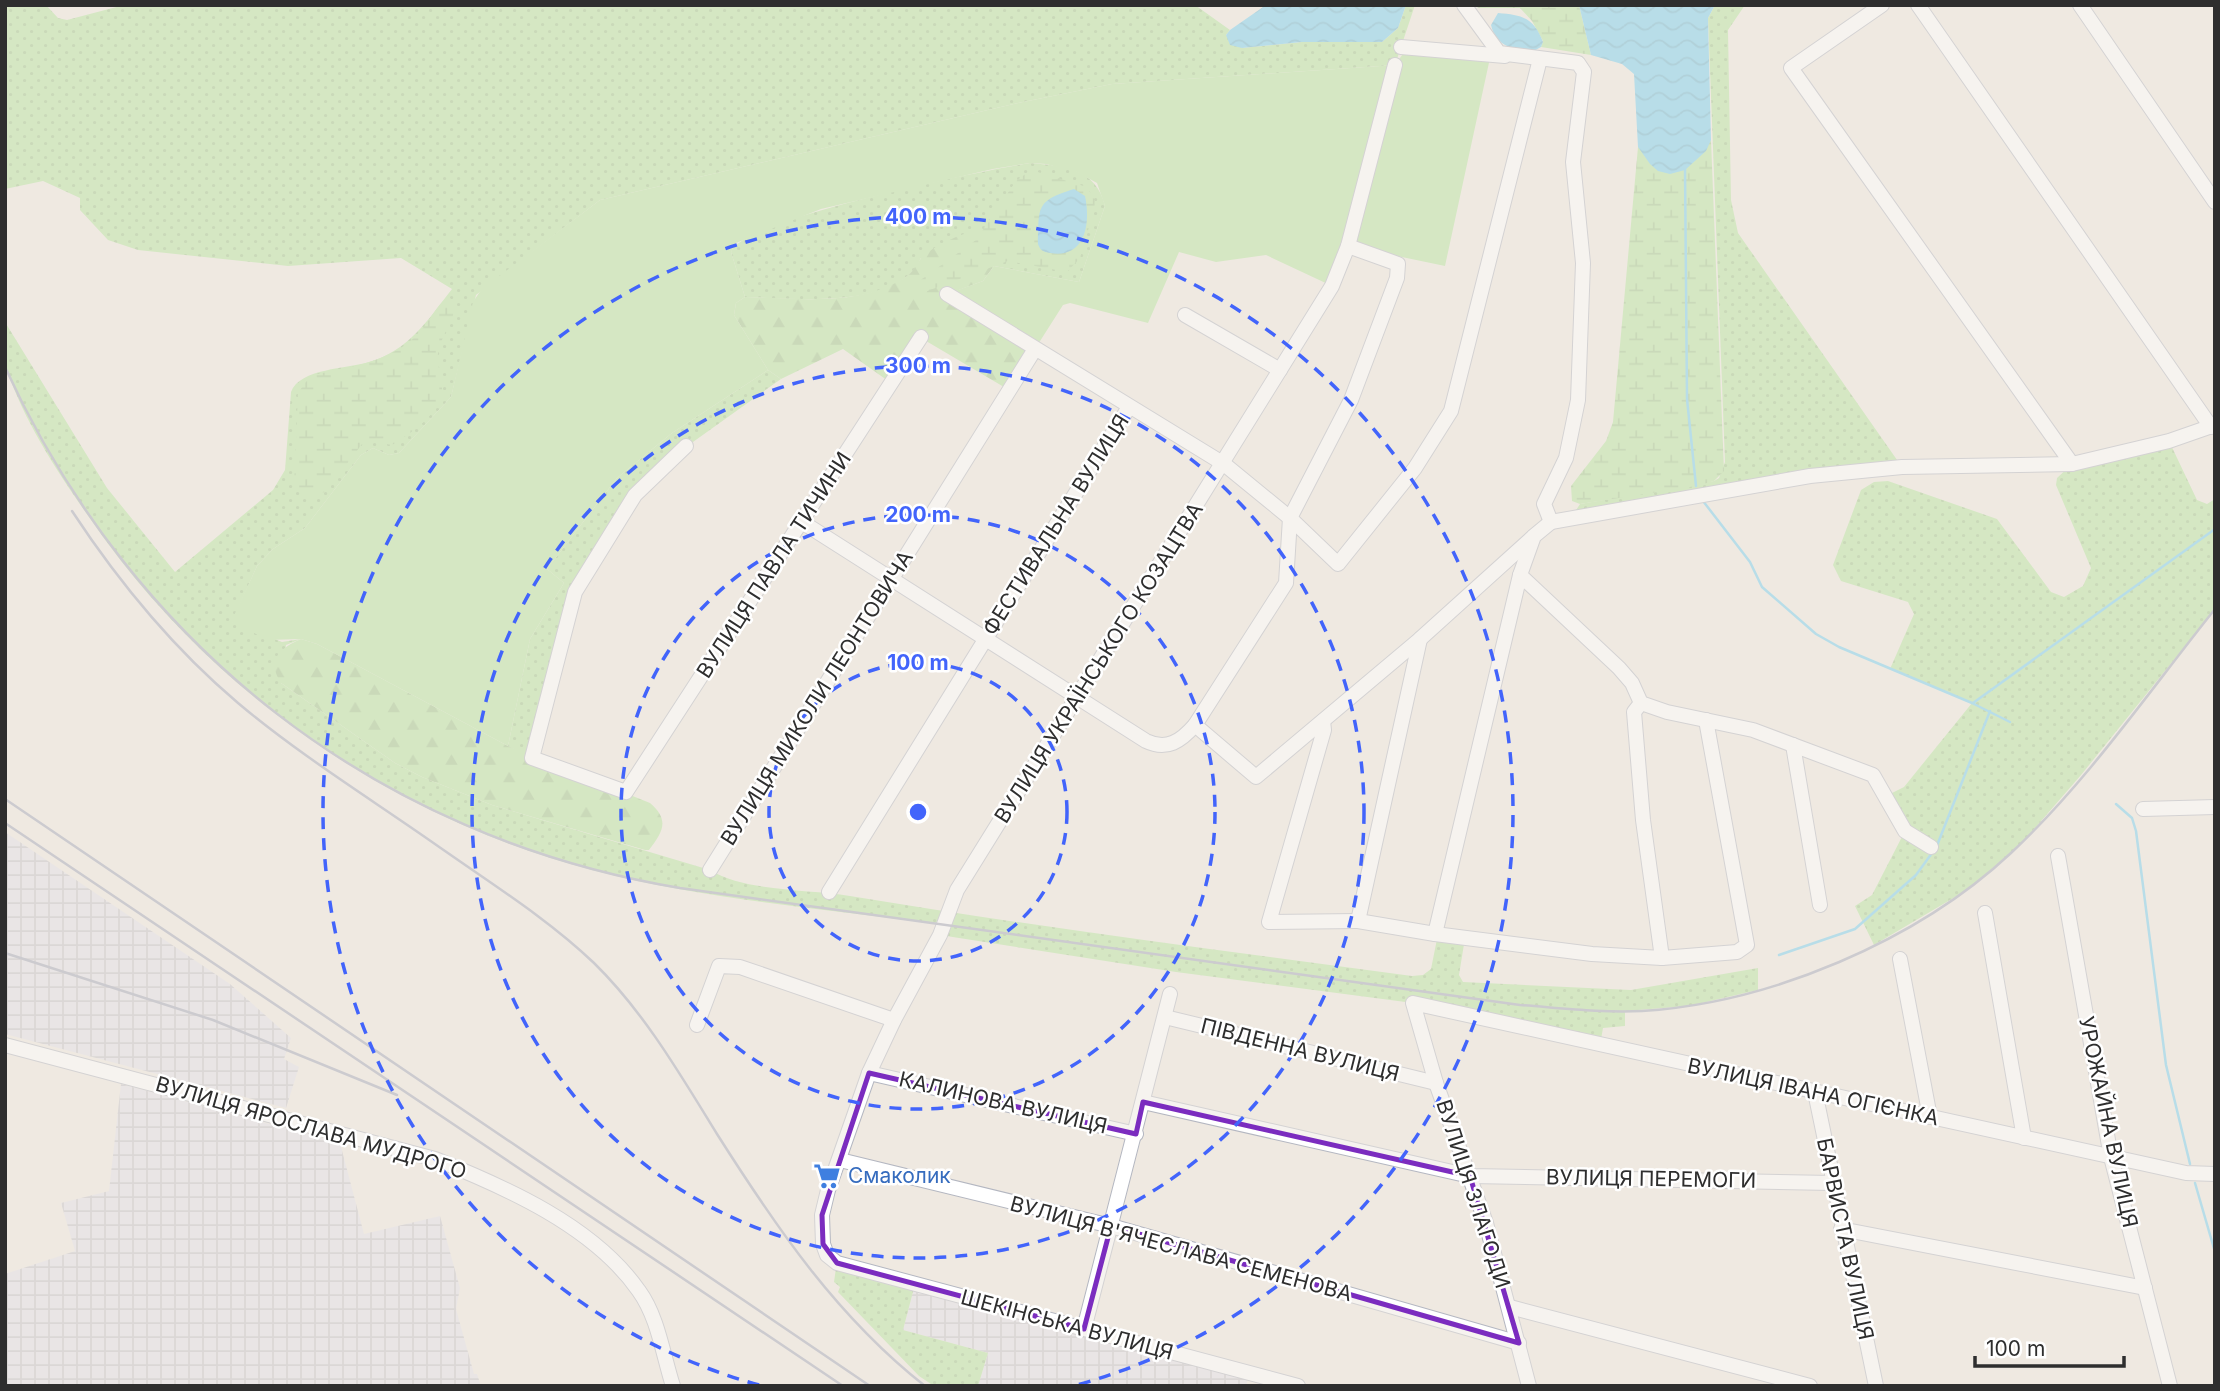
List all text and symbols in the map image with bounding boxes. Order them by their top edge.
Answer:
text: 400 m [885,204,951,229]
text: 300 m [885,353,951,378]
street label: ФЕСТИВАЛЬНА ВУЛИЦЯ [977,410,1134,640]
street label: ВУЛИЦЯ ПАВЛА ТИЧИНИ [691,447,856,682]
street label: ВУЛИЦЯ УКРАЇНСЬКОГО КОЗАЦТВА [988,497,1208,828]
text: 200 m [885,502,951,527]
street label: ВУЛИЦЯ МИКОЛИ ЛЕОНТОВИЧА [715,546,918,850]
text: 100 m [887,650,949,675]
centre of rings [906,800,930,824]
street label: ПІВДЕННА ВУЛИЦЯ [1198,1013,1402,1086]
street label: УРОЖАЙНА ВУЛИЦЯ [2074,1014,2144,1230]
street label: ВУЛИЦЯ ІВАНА ОГІЄНКА [1685,1053,1941,1130]
street label: КАЛИНОВА ВУЛИЦЯ [897,1066,1110,1139]
street label: ВУЛИЦЯ ЯРОСЛАВА МУДРОГО [153,1071,469,1184]
street label: ВУЛИЦЯ ЗЛАГОДИ [1431,1096,1516,1291]
street label: БАРВИСТА ВУЛИЦЯ [1812,1136,1879,1342]
supermarket icon: Смаколик [812,1161,842,1191]
place label: Смаколик [848,1163,951,1188]
street label: ВУЛИЦЯ ПЕРЕМОГИ [1546,1164,1756,1193]
street label: ВУЛИЦЯ В'ЯЧЕСЛАВА СЕМЕНОВА [1007,1191,1355,1306]
street label: ШЕКІНСЬКА ВУЛИЦЯ [958,1284,1176,1365]
scale bar [1975,1324,2124,1368]
text: 100 m [1986,1336,2045,1361]

